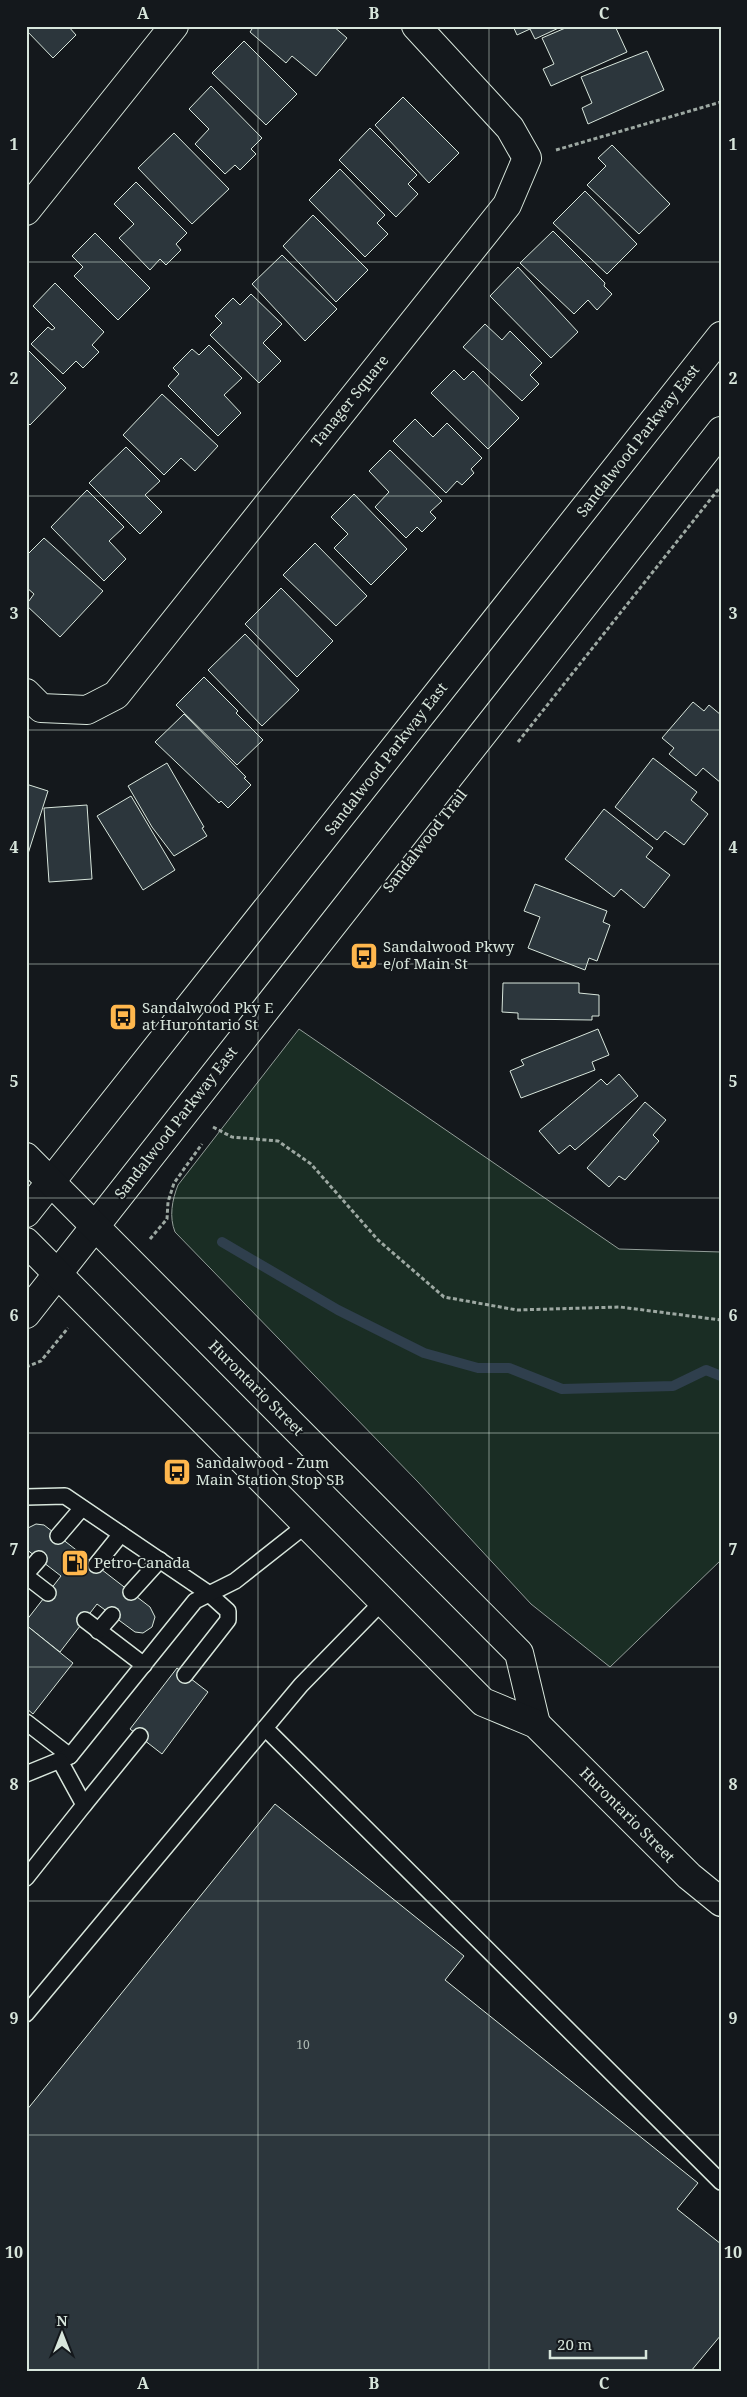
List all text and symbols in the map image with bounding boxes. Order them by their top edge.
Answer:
text: A [137,2,150,24]
text: B [369,2,380,24]
text: C [599,2,610,24]
text: 1 [9,133,19,155]
text: 1 [728,133,738,155]
street label: Tanager Square [306,350,392,450]
street label: Sandalwood Parkway East [571,360,703,521]
text: 2 [9,367,19,389]
text: 2 [728,367,738,389]
text: 3 [9,602,19,624]
text: 3 [728,602,738,624]
street label: Sandalwood Parkway East [319,678,451,839]
street label: Sandalwood Trail [378,784,471,896]
text: 4 [9,836,19,858]
text: 4 [728,836,738,858]
place label: Sandalwood Pkwy e/of Main St [383,936,515,973]
bus stop icon: Sandalwood Pkwy e/of Main St [349,941,379,971]
place label: Sandalwood Pky E at Hurontario St [142,997,274,1034]
bus stop icon: Sandalwood Pky E at Hurontario St [108,1002,138,1032]
street label: Sandalwood Parkway East [109,1042,241,1203]
text: 5 [9,1070,19,1092]
text: 5 [728,1070,738,1092]
text: 6 [9,1304,19,1326]
text: 6 [728,1304,738,1326]
street label: Hurontario Street [205,1335,309,1439]
place label: Sandalwood - Zum Main Station Stop SB [196,1452,344,1489]
bus stop icon: Sandalwood - Zum Main Station Stop SB [162,1457,192,1487]
text: 7 [9,1538,19,1560]
text: 7 [728,1538,738,1560]
fuel station icon: Petro-Canada [60,1548,90,1578]
place label: Petro-Canada [94,1552,190,1572]
street label: Hurontario Street [576,1762,680,1866]
text: 8 [9,1773,19,1795]
text: 8 [728,1773,738,1795]
text: 9 [9,2007,19,2029]
text: 9 [728,2007,738,2029]
house number: 10 [296,2036,310,2053]
text: 10 [5,2241,23,2263]
text: 10 [724,2241,742,2263]
north arrow [38,2310,88,2360]
text: N [56,2311,68,2330]
scale bar [550,2327,646,2359]
text: 20 m [557,2334,592,2354]
text: A [137,2372,150,2394]
text: B [369,2372,380,2394]
text: C [599,2372,610,2394]

